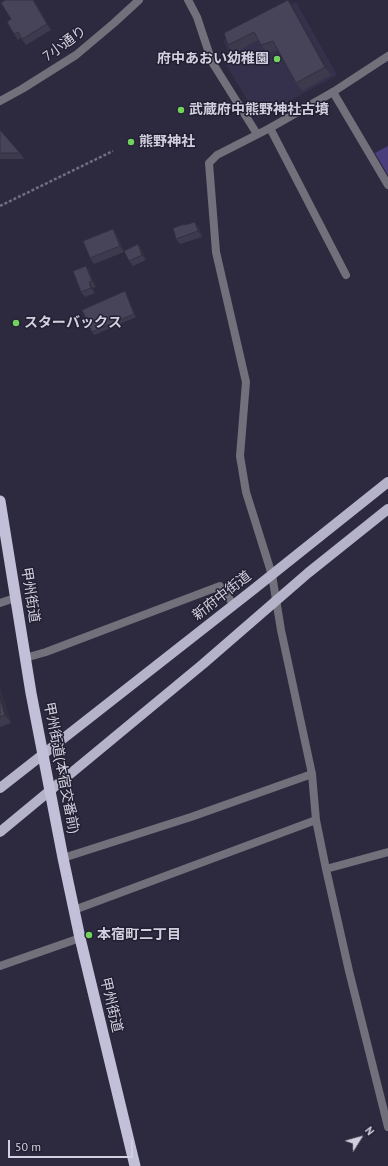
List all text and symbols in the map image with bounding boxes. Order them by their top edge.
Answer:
street label: 7小通り [40,23,90,65]
place label: 府中あおい幼稚園 [157,51,269,67]
marker: 府中あおい幼稚園 [272,54,282,64]
place label: 武蔵府中熊野神社古墳 [189,102,329,118]
marker: 武蔵府中熊野神社古墳 [176,105,186,115]
place label: 熊野神社 [139,134,195,150]
marker: 熊野神社 [126,137,136,147]
place label: スターバックス [24,315,122,331]
marker: スターバックス [11,318,21,328]
street label: 甲州街道 [17,566,43,624]
street label: 新府中街道 [189,568,255,624]
street label: 甲州街道(本宿交番前) [40,701,82,835]
place label: 本宿町二丁目 [97,927,181,943]
marker: 本宿町二丁目 [84,930,94,940]
street label: 甲州街道 [97,976,125,1034]
north arrow [340,1118,380,1158]
text: N [362,1124,377,1138]
scale bar [10,1132,135,1158]
text: 50 m [15,1139,41,1154]

